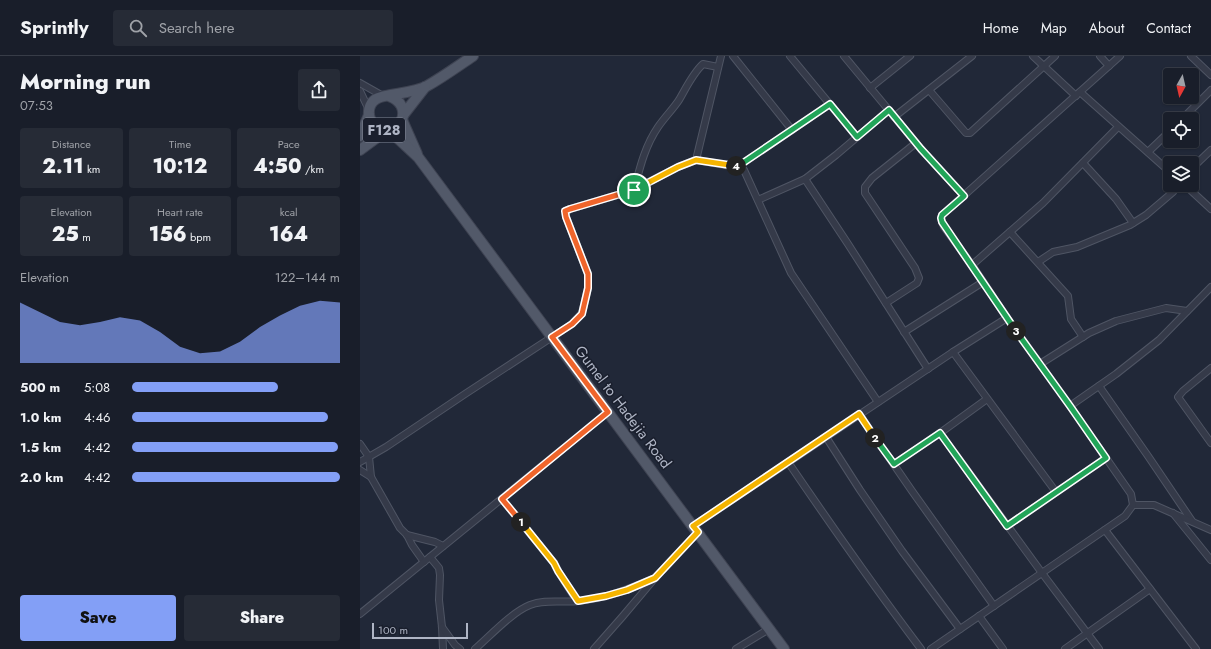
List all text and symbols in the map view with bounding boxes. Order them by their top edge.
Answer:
search box [113,10,393,46]
text: Sprintly [20,14,89,41]
icon: search [127,17,149,39]
text: Search here [159,17,235,39]
text: Home [983,18,1019,38]
text: Map [1041,18,1067,38]
text: About [1089,18,1124,38]
text: Contact [1146,18,1191,38]
text: Morning run [20,65,151,97]
north arrow [1163,68,1199,104]
map controls [1163,68,1199,192]
button: share [298,69,340,111]
text: 07:53 [20,96,53,115]
button: locate [1163,112,1199,148]
road number: F128 [363,118,405,142]
text: Distance [52,136,91,152]
text: Time [169,136,191,152]
text: Pace [278,136,300,152]
text: 2.11 [42,152,84,181]
text: 10:12 [153,152,207,181]
text: 4:50 [253,152,302,181]
pin: 4 [726,156,746,176]
button: layers [1163,156,1199,192]
text: 4 [732,158,740,174]
text: km [84,161,100,177]
text: /km [302,161,324,177]
pin [617,173,651,207]
icon: arrive [623,179,645,201]
text: Elevation [51,204,92,220]
text: Heart rate [157,204,203,220]
text: kcal [280,204,298,220]
text: 25 [52,220,79,249]
text: 156 [149,220,187,249]
text: 164 [269,220,308,249]
text: m [79,229,91,245]
text: bpm [187,229,211,245]
text: Elevation [20,268,69,287]
text: 122–144 m [275,268,340,287]
pin: 3 [1006,321,1026,341]
text: 3 [1013,323,1019,339]
street label: Gumel to Hadejia Road [569,341,677,473]
text: 500 m [20,378,60,397]
text: 5:08 [84,378,110,397]
text: 1.0 km [20,408,61,427]
text: 4:46 [84,408,111,427]
pin: 2 [865,428,885,448]
text: 2 [871,430,879,446]
text: 1.5 km [20,438,61,457]
text: 4:42 [84,438,110,457]
text: 2.0 km [20,468,63,487]
text: 4:42 [84,468,110,487]
pin: 1 [511,512,531,532]
text: 1 [518,514,524,530]
button: Save [20,595,176,641]
button: Share [184,595,340,641]
scale bar [372,621,468,640]
text: 100 m [378,622,408,638]

